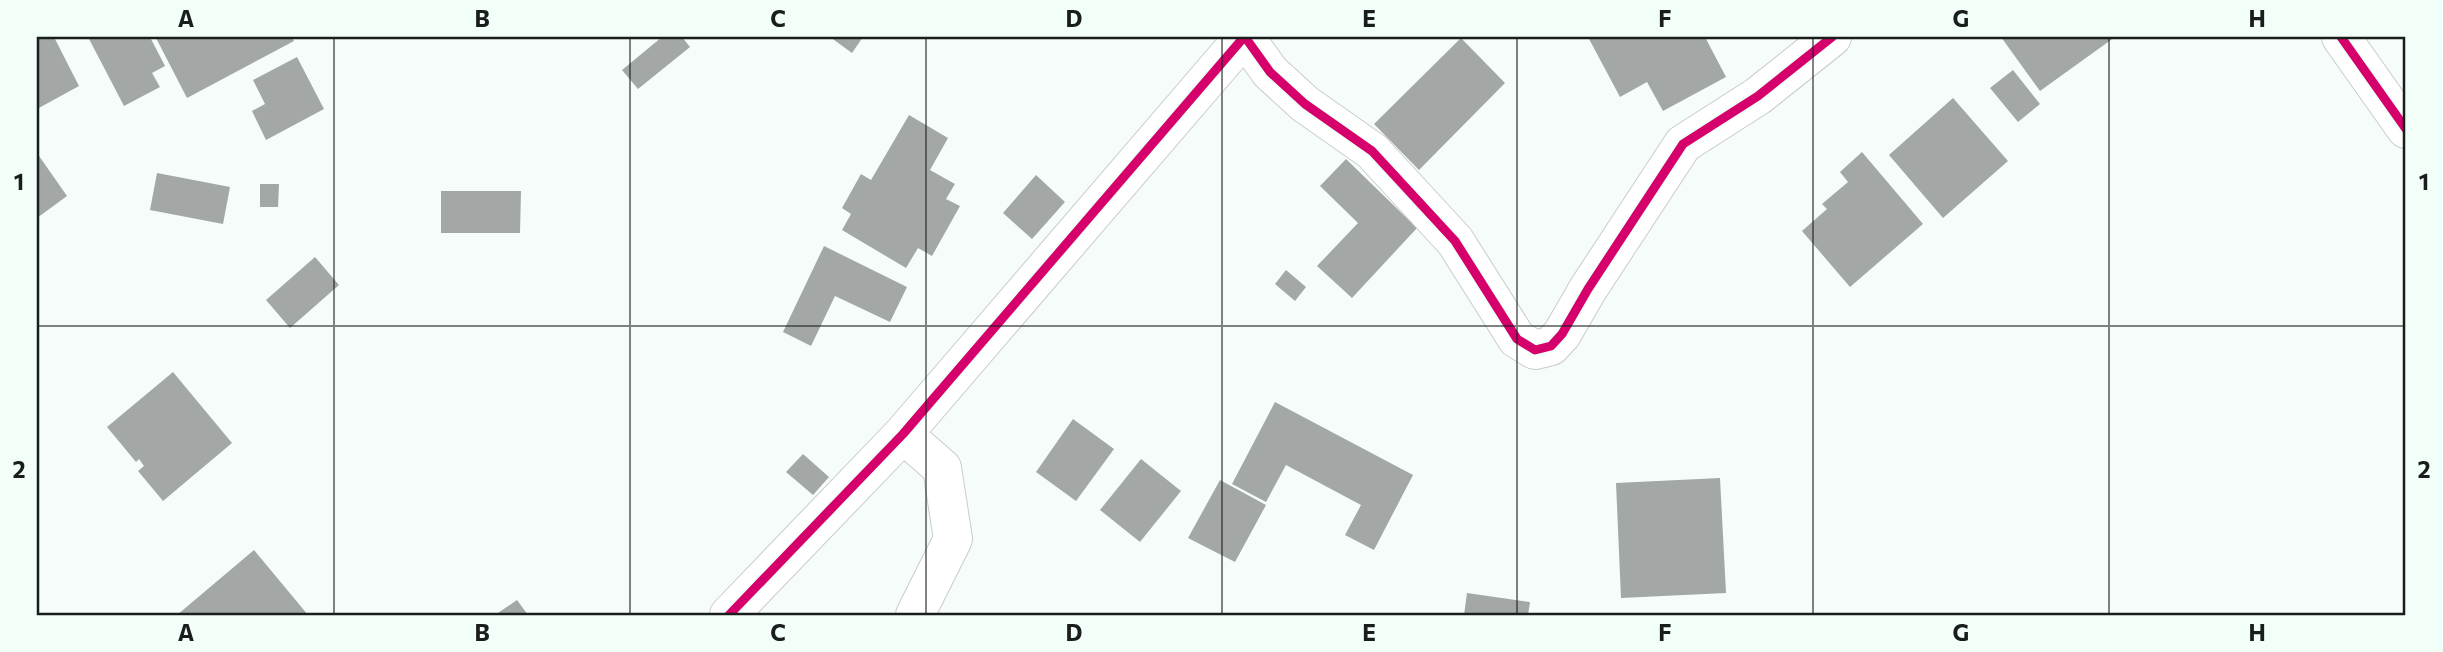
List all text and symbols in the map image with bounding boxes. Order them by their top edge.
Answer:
text: A [178,4,195,32]
text: B [474,4,490,32]
text: C [770,4,786,32]
text: D [1066,4,1083,32]
text: E [1362,4,1376,32]
text: F [1658,4,1672,32]
text: G [1953,4,1969,32]
text: H [2248,4,2266,32]
text: 1 [14,167,24,195]
text: 1 [2419,167,2429,195]
text: 2 [12,455,26,483]
text: 2 [2417,455,2431,483]
text: A [178,618,195,646]
text: B [474,618,490,646]
text: C [770,618,786,646]
text: D [1066,618,1083,646]
text: E [1362,618,1376,646]
text: F [1658,618,1672,646]
text: G [1953,618,1969,646]
text: H [2248,618,2266,646]

